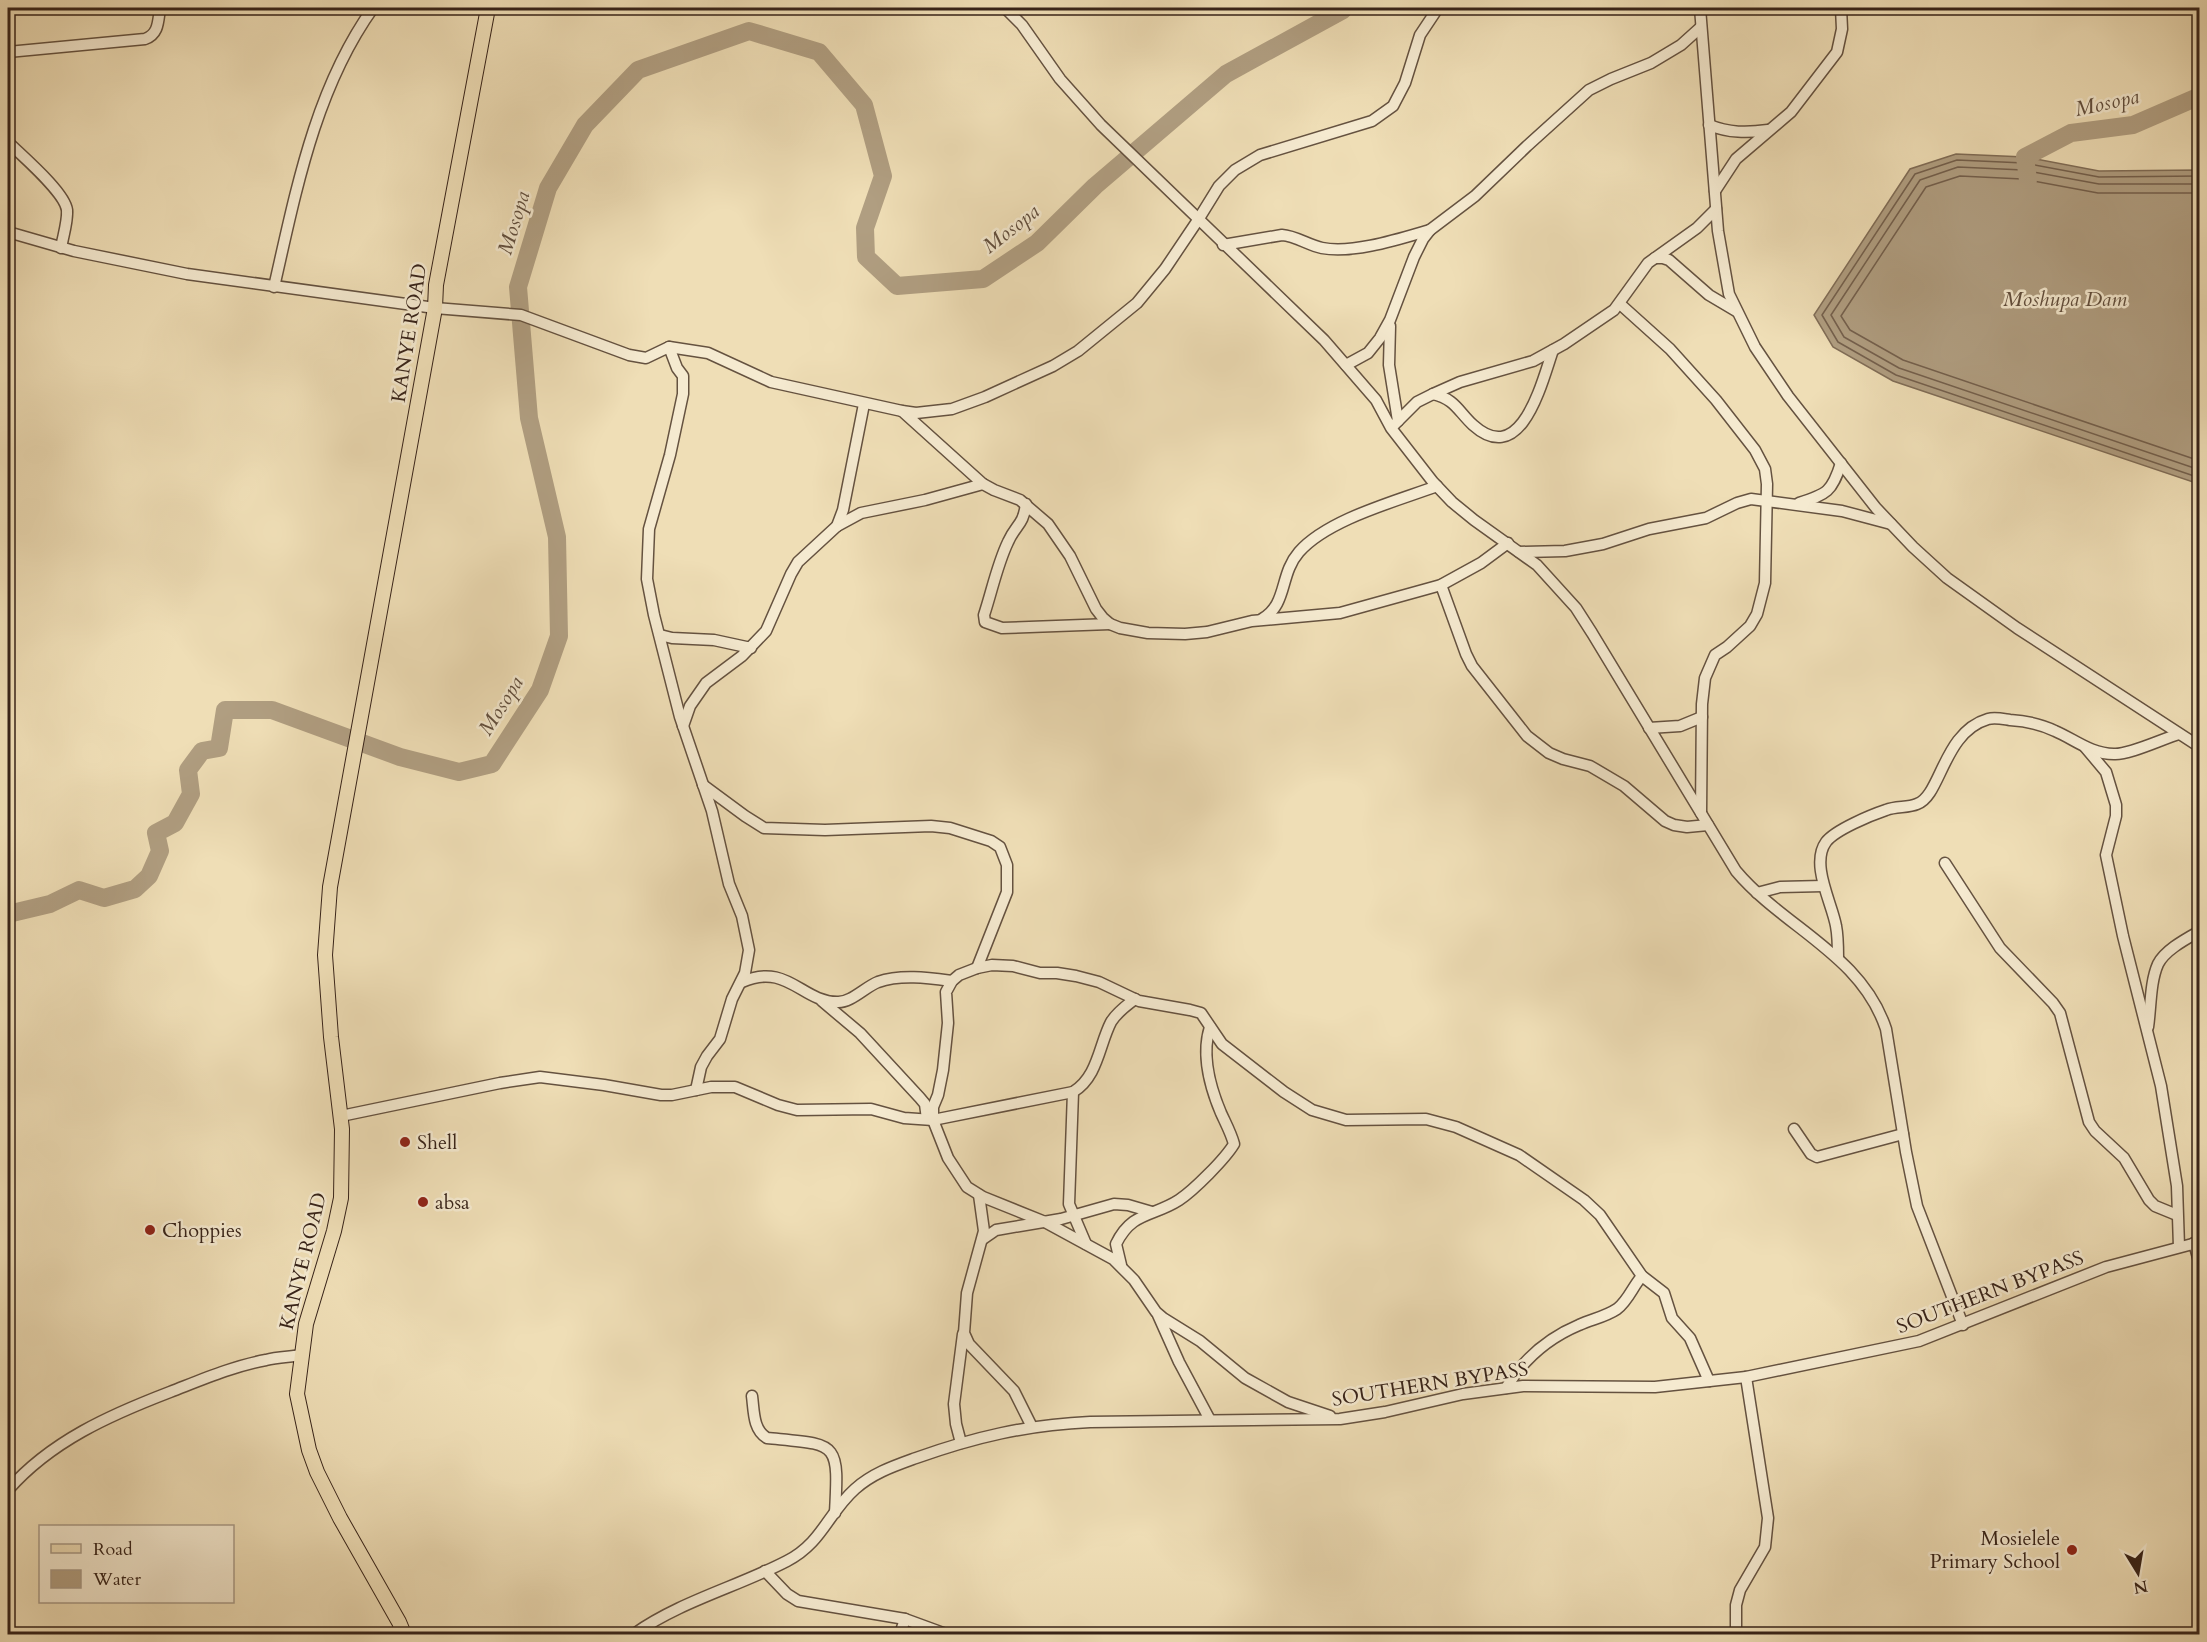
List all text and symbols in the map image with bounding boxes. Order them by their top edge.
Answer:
water label: Mosopa [2072,82,2142,124]
water label: Mosopa [491,188,537,258]
water label: Mosopa [976,197,1046,261]
street label: KANYE ROAD [385,262,433,404]
water label: Moshupa Dam [2003,285,2127,314]
water label: Mosopa [471,671,531,741]
place label: Shell [417,1129,457,1156]
marker: Shell [398,1135,412,1149]
place label: absa [435,1189,470,1216]
street label: KANYE ROAD [273,1190,333,1332]
marker: absa [416,1195,430,1209]
place label: Choppies [162,1217,242,1244]
marker: Choppies [143,1223,157,1237]
street label: SOUTHERN BYPASS [1893,1244,2087,1340]
street label: SOUTHERN BYPASS [1330,1355,1530,1413]
legend [39,1525,234,1603]
place label: Mosielele Primary School [1930,1525,2060,1575]
text: Road [93,1537,133,1562]
marker: Mosielele Primary School [2065,1543,2079,1557]
north arrow [2108,1543,2168,1603]
text: Water [92,1567,142,1592]
text: N [2132,1575,2150,1599]

